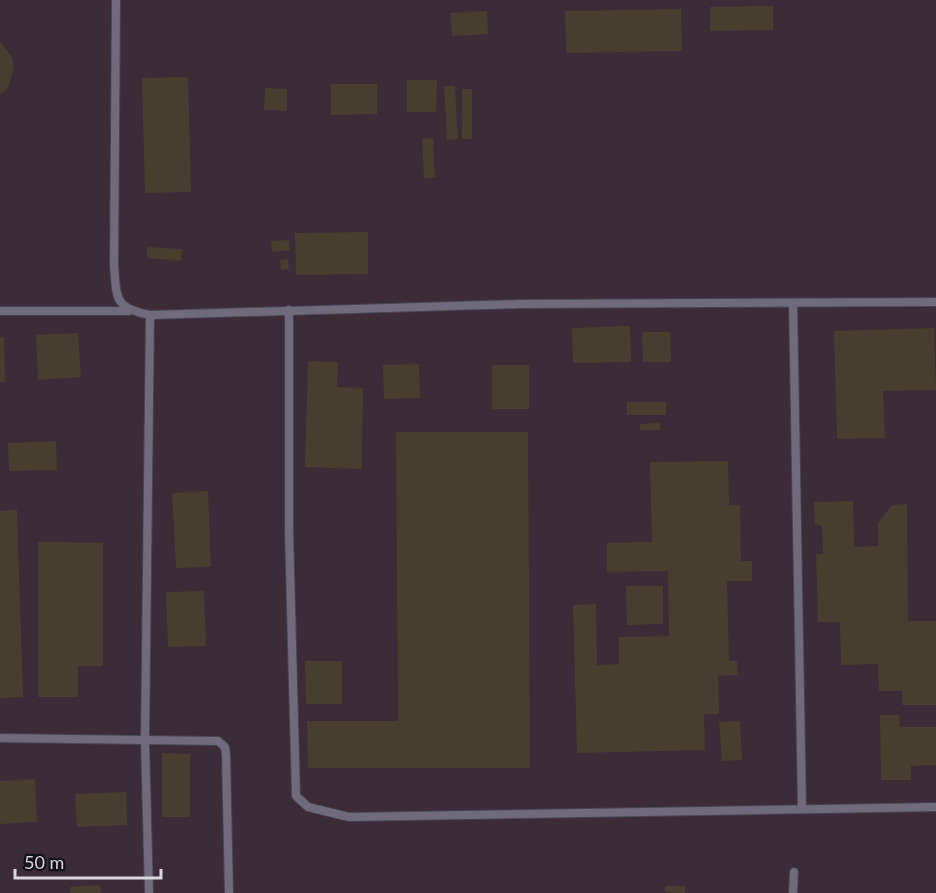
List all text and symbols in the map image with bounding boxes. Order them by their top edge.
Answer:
scale bar [15,842,160,880]
text: 50 m [24,851,64,873]

